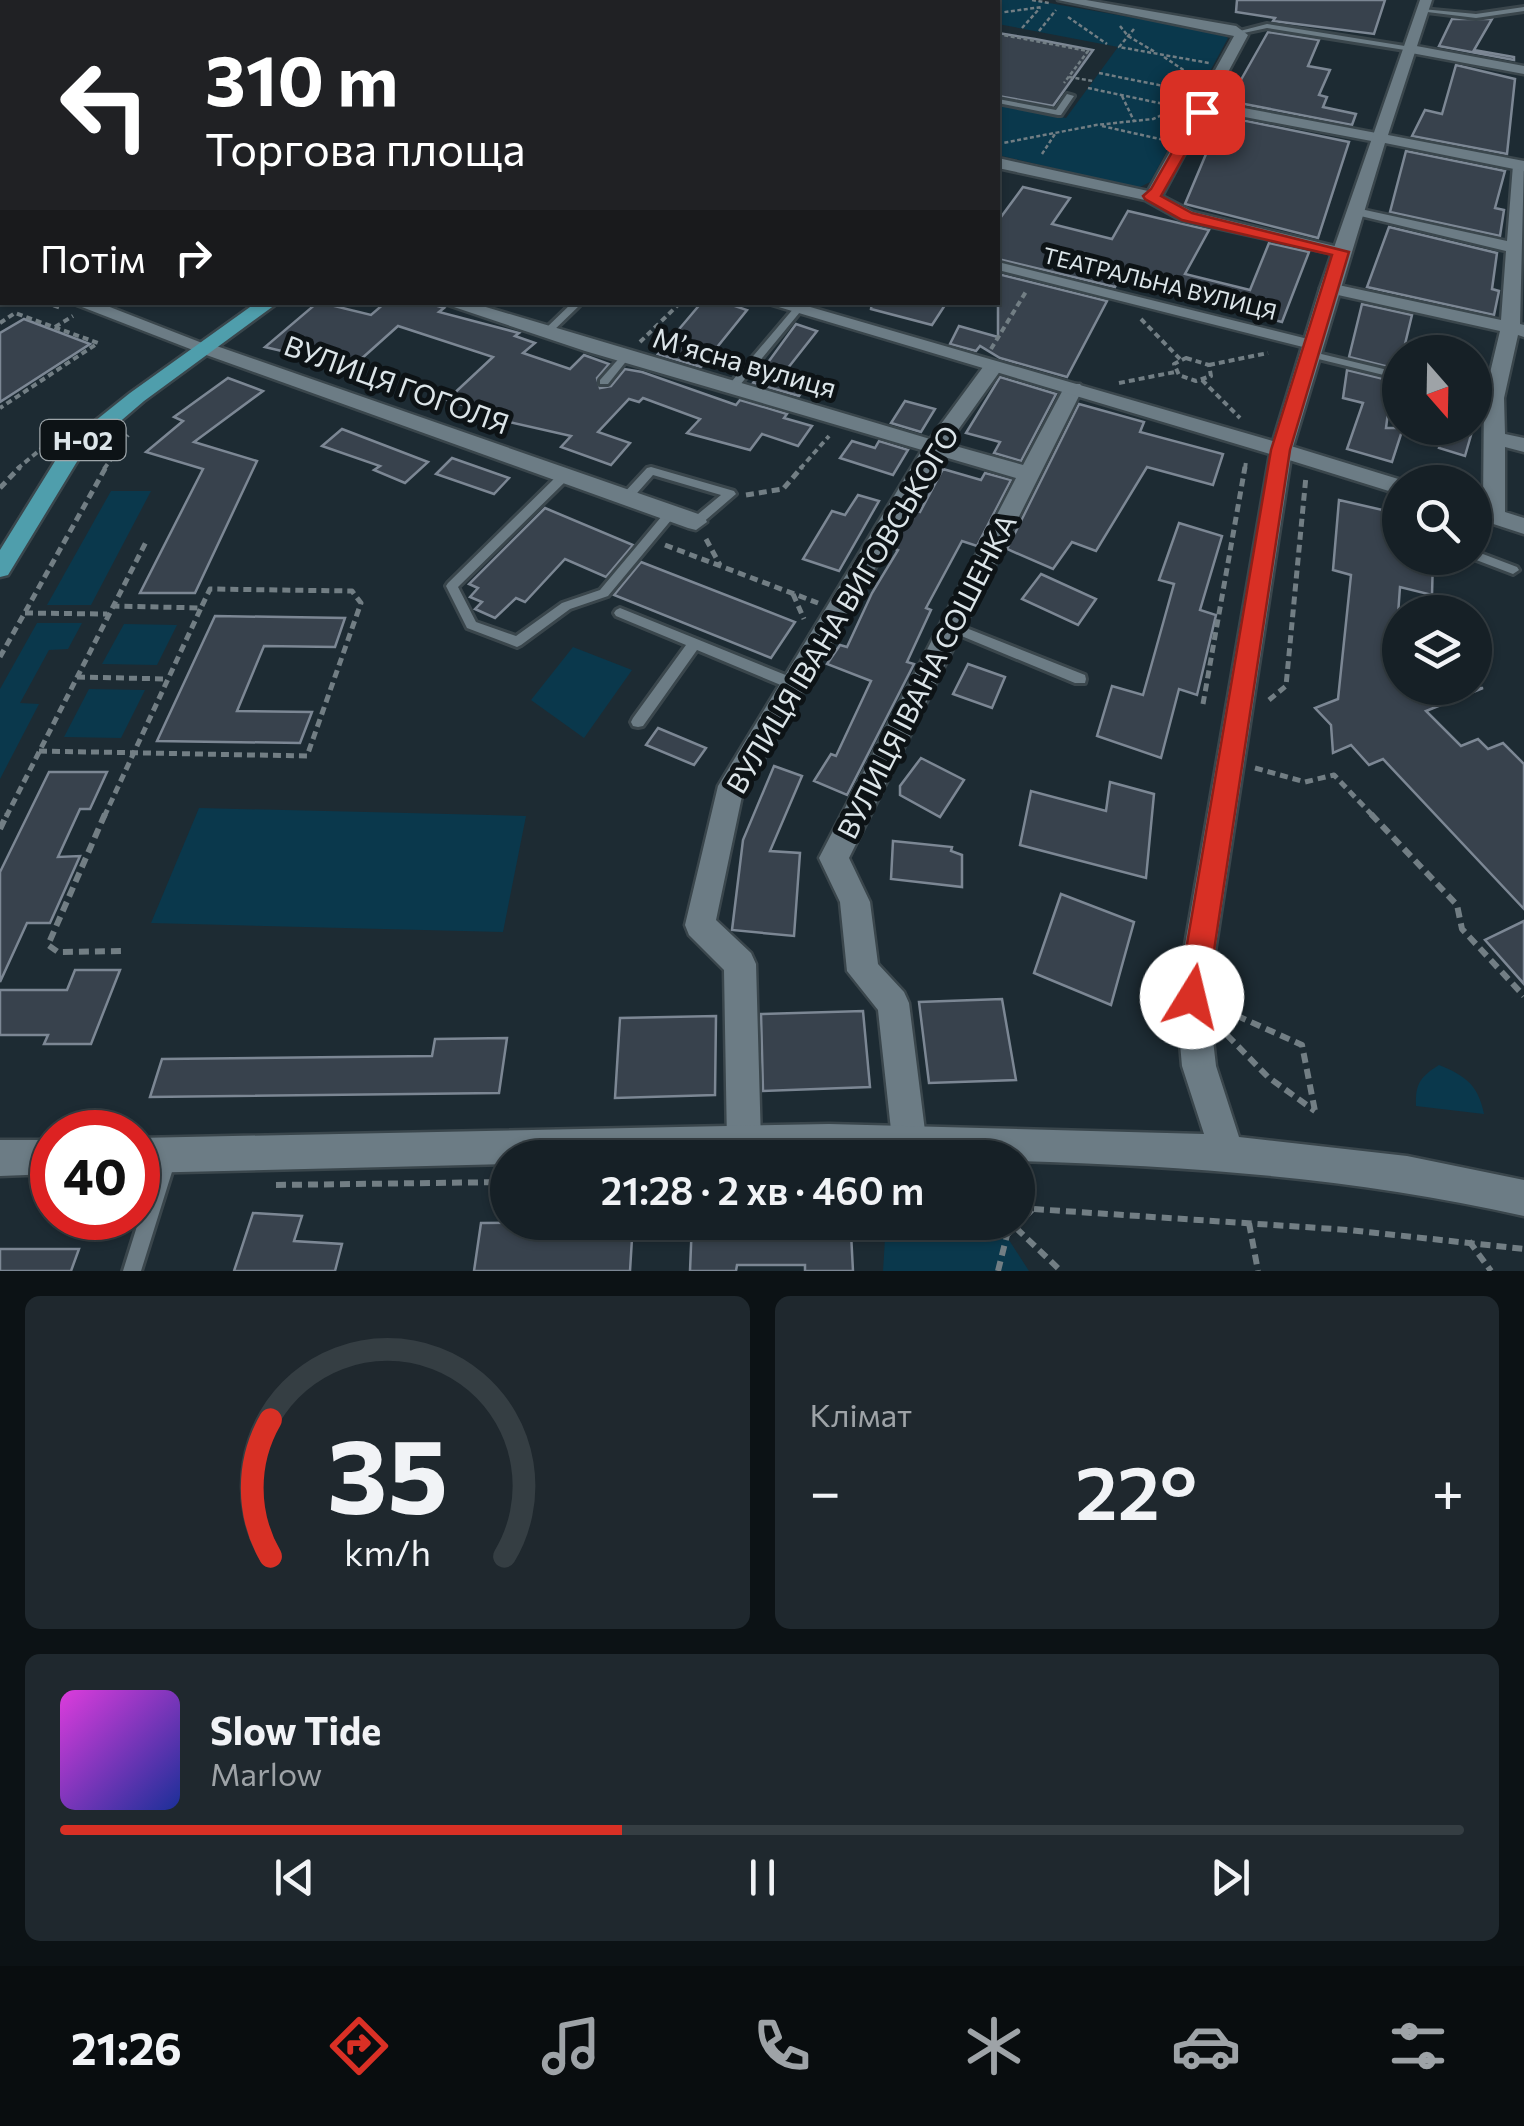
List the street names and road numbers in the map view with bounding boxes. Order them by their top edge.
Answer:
street label: ТЕАТРАЛЬНА ВУЛИЦЯ [1040,241,1280,325]
street label: Мʼясна вулиця [649,320,841,404]
street label: ВУЛИЦЯ ГОГОЛЯ [280,328,514,440]
street label: ВУЛИЦЯ ІВАНА ВИГОВСЬКОГО [719,419,965,799]
road number: Н-02 [41,420,126,460]
street label: ВУЛИЦЯ ІВАНА СОШЕНКА [829,508,1023,844]

